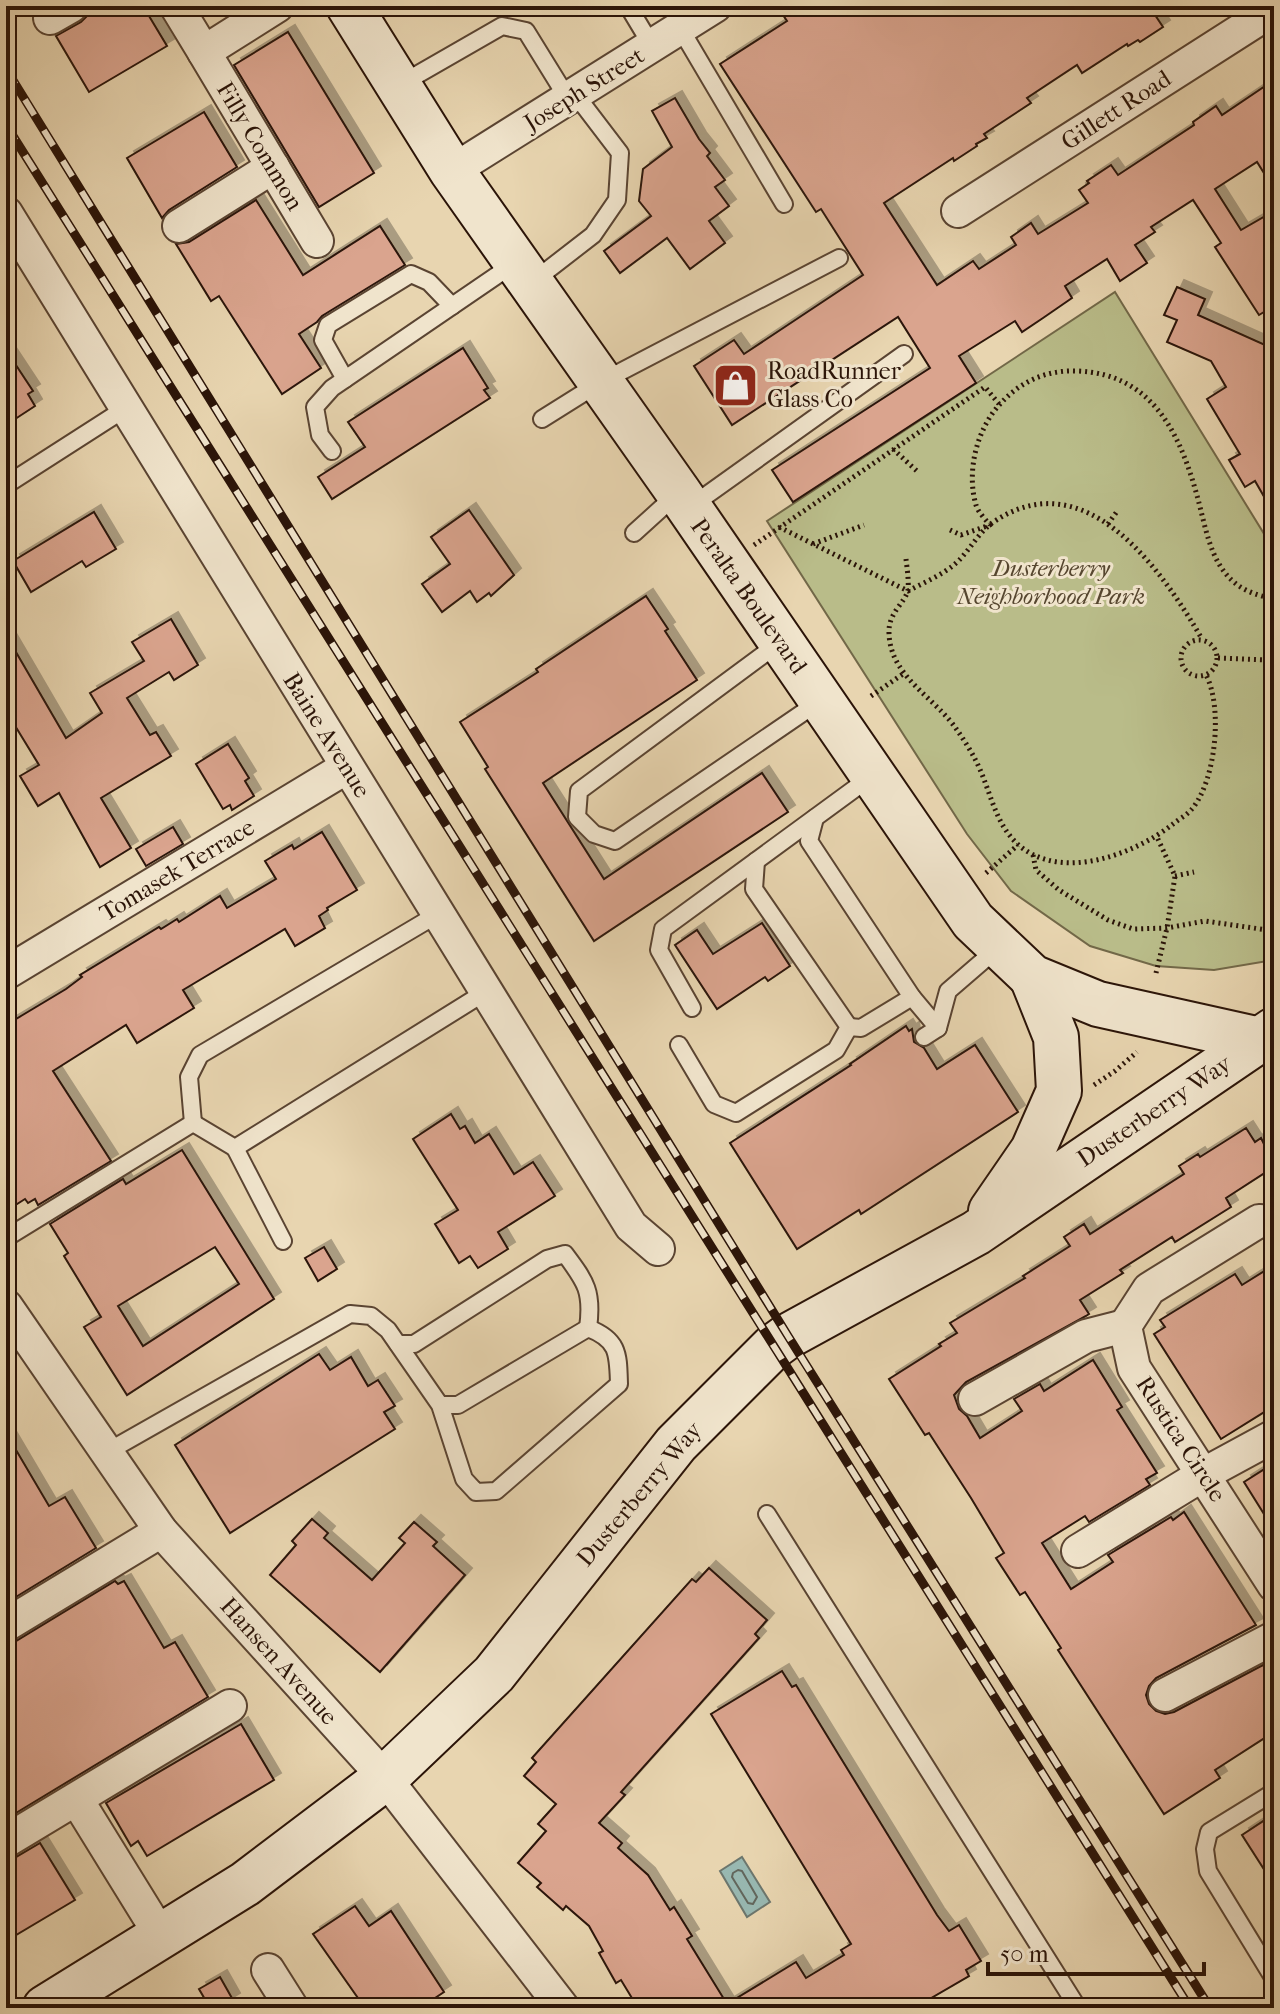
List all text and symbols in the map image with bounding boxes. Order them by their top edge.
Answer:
street label: Joseph Street [517,41,650,138]
street label: Gillett Road [1056,64,1177,156]
street label: Filly Common [211,77,309,215]
place label: RoadRunner Glass Co [767,357,902,413]
shop icon: RoadRunner Glass Co [712,361,760,409]
street label: Peralta Boulevard [685,513,814,680]
park label: Dusterberry Neighborhood Park [956,554,1145,610]
street label: Baine Avenue [277,667,377,803]
street label: Tomasek Terrace [95,813,259,927]
street label: Dusterberry Way [1072,1048,1237,1173]
street label: Rustica Circle [1130,1371,1232,1507]
street label: Dusterberry Way [571,1415,708,1572]
street label: Hansen Avenue [215,1592,343,1730]
scale bar [988,1926,1204,1976]
text: 50 m [1000,1940,1049,1968]

